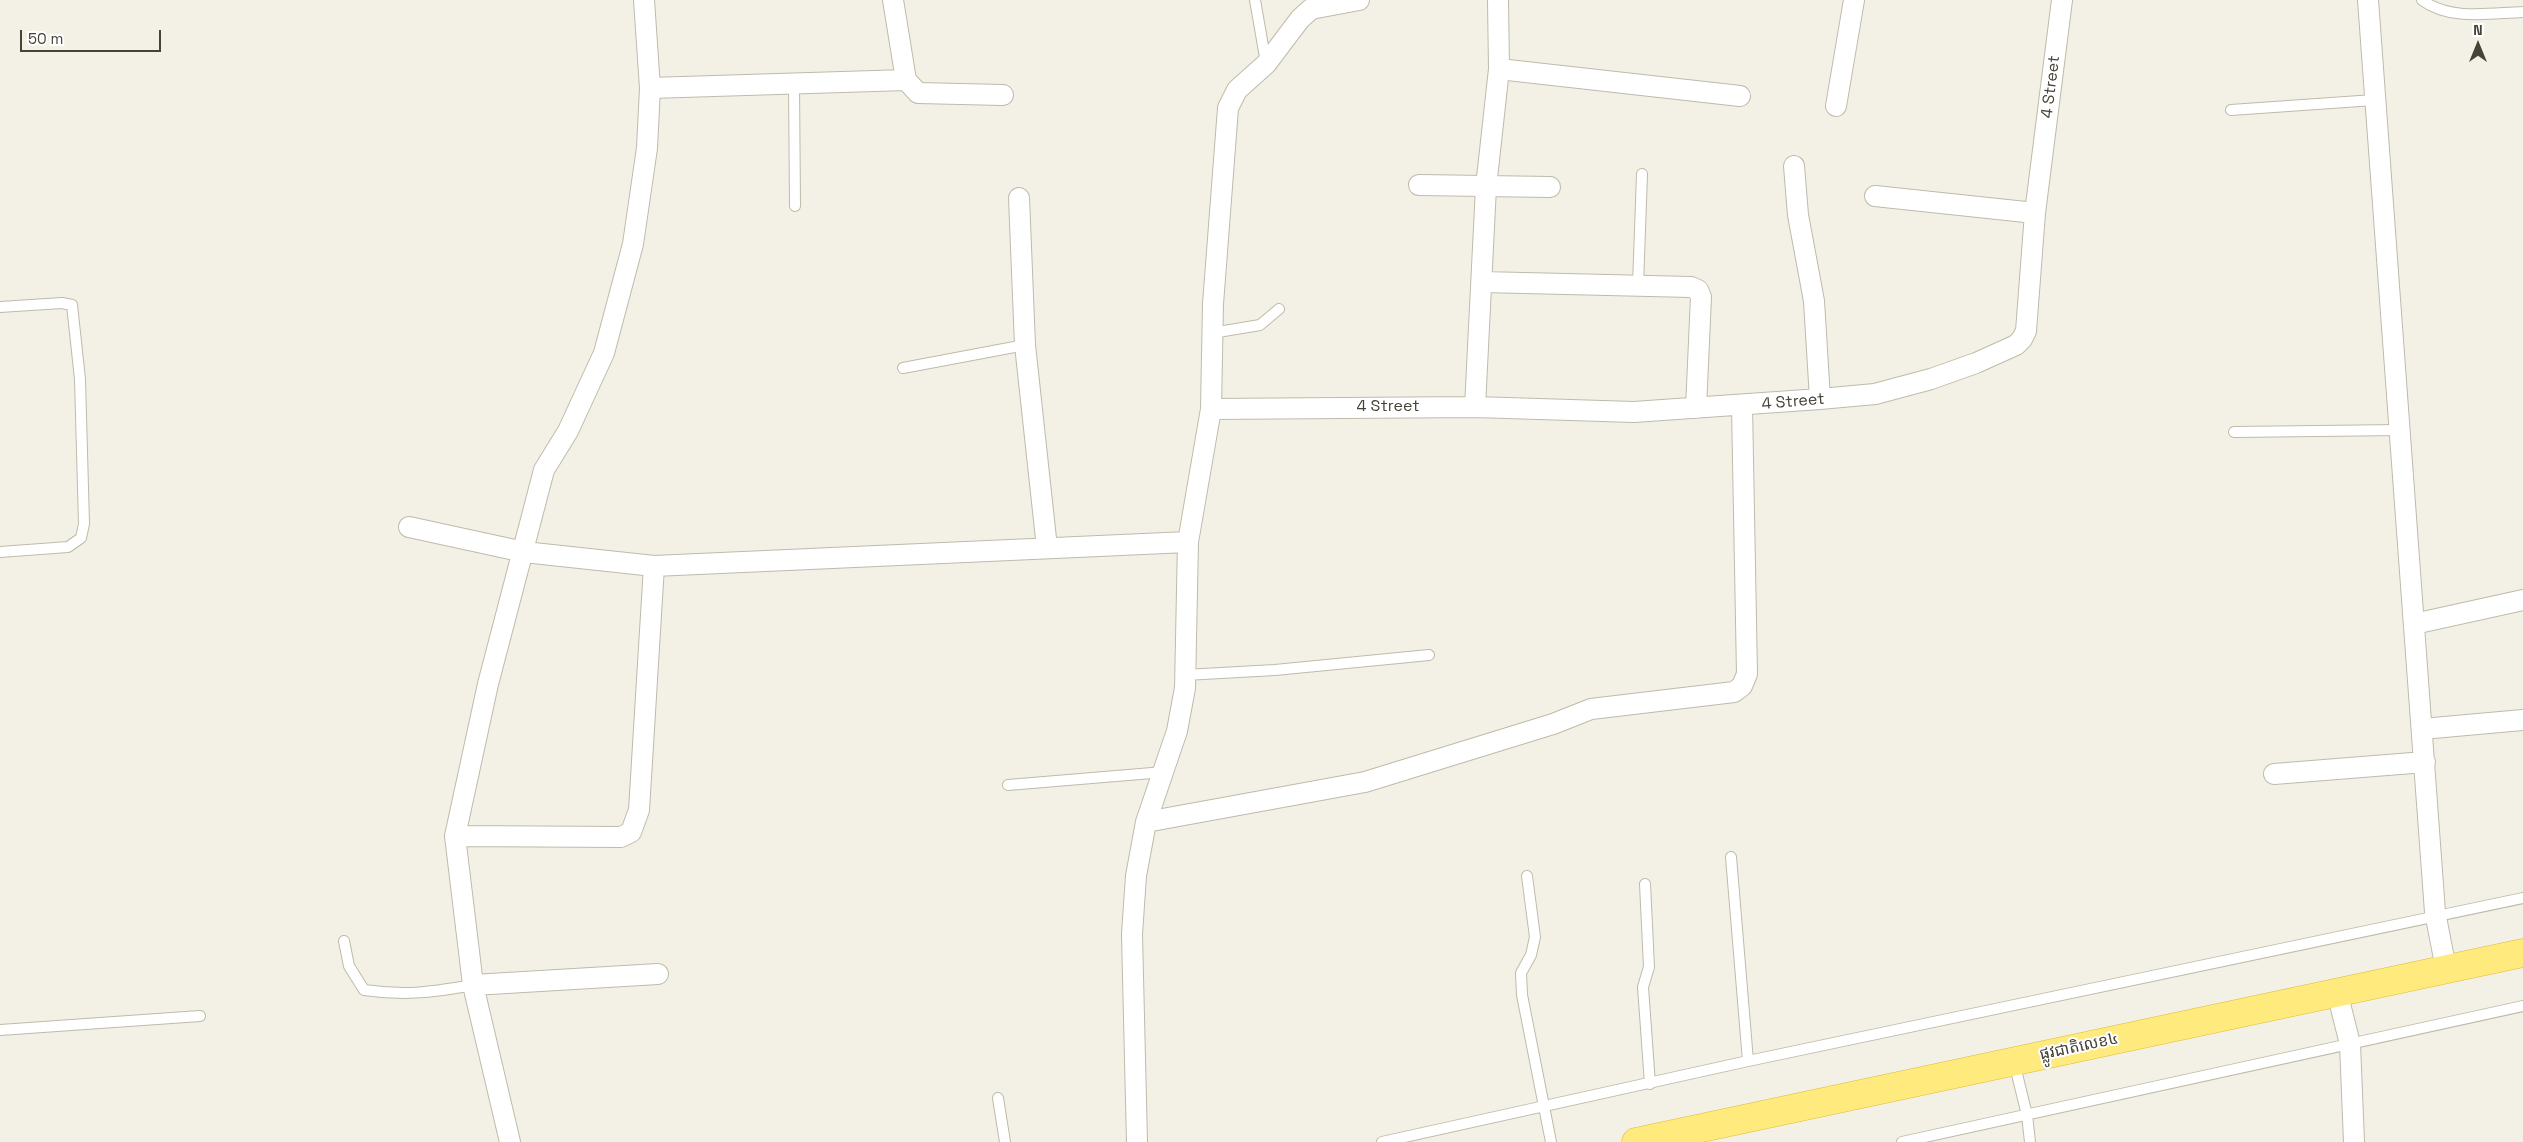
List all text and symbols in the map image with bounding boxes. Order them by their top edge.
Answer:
scale bar [22,20,164,52]
north arrow [2453,20,2503,70]
text: N [2473,21,2483,39]
text: 50 m [28,29,63,48]
street label: 4 Street [2038,55,2064,119]
street label: 4 Street [1761,390,1825,414]
street label: 4 Street [1356,397,1420,417]
street label: ផ្លូវជាតិលេខ៤ [2038,1029,2120,1065]

